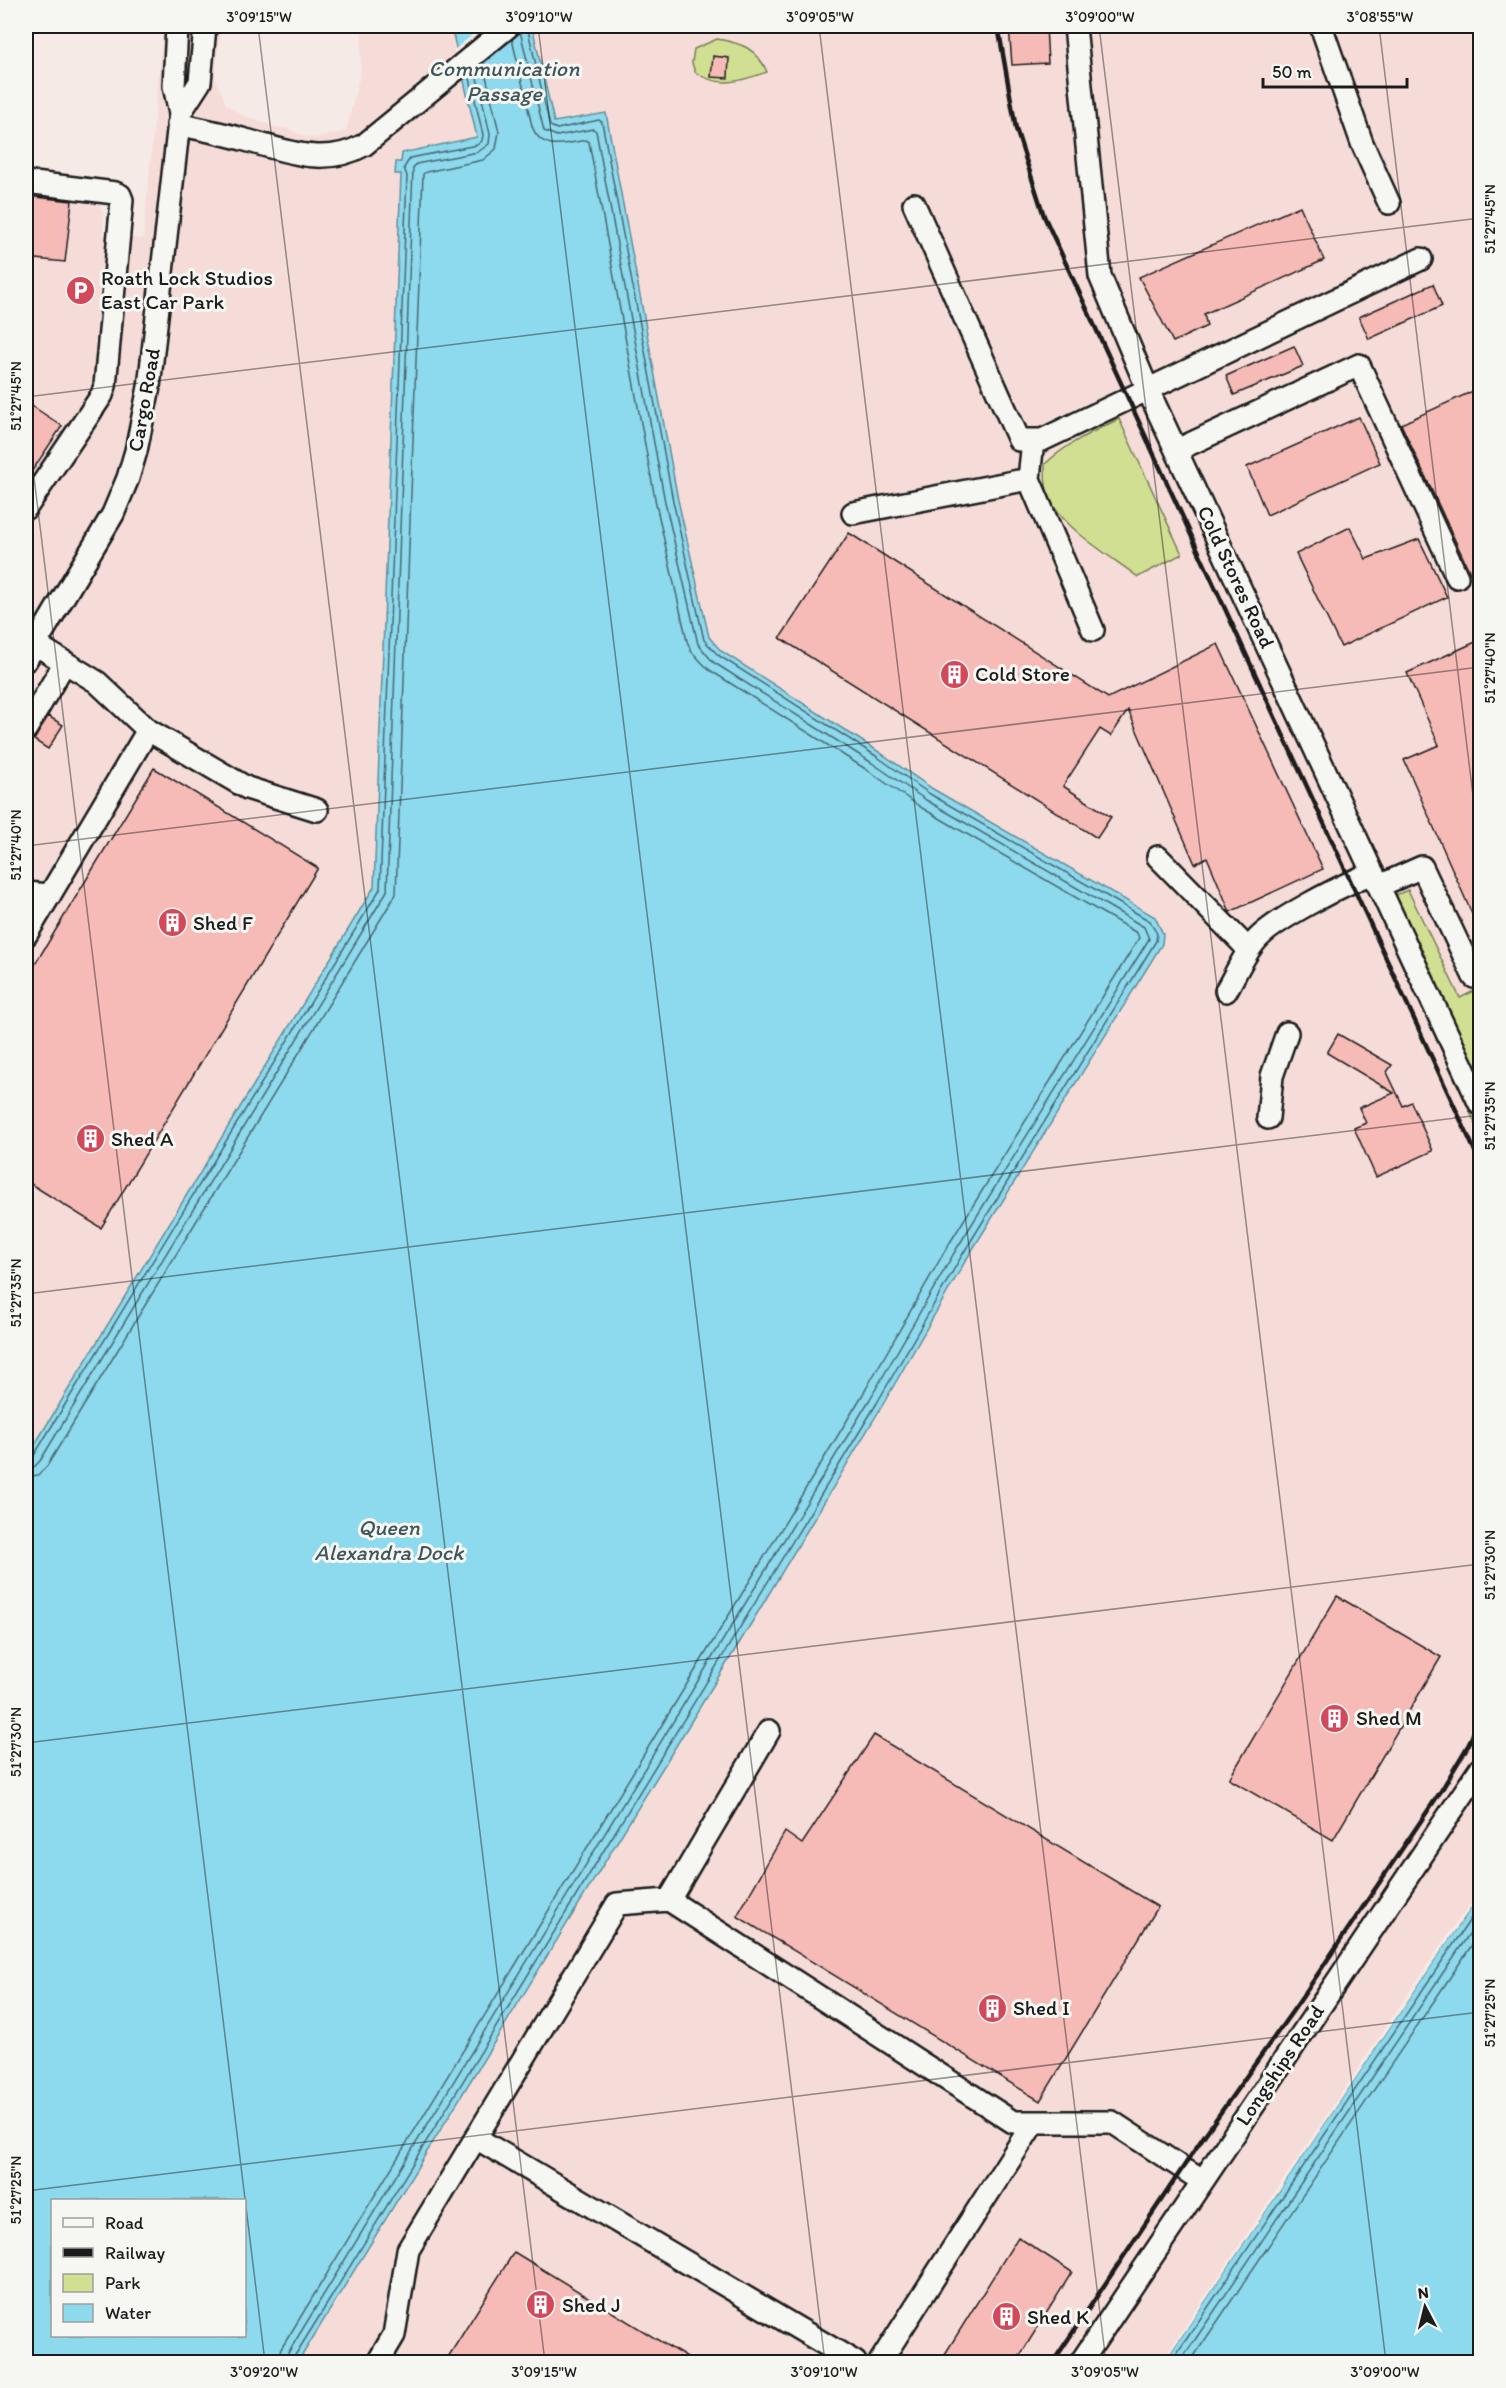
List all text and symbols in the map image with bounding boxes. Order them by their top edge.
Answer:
text: 3°09'15"W [226,8,292,26]
text: 3°09'10"W [506,8,573,26]
text: 3°09'05"W [786,8,854,26]
text: 3°09'00"W [1065,8,1135,26]
text: 3°08'55"W [1347,8,1414,26]
scale bar [1263,51,1407,89]
water label: Communication Passage [429,55,580,107]
text: 50 m [1272,61,1312,83]
text: 51°27'45"N [1481,184,1499,254]
place label: Roath Lock Studios East Car Park [101,265,273,314]
parking icon: Roath Lock Studios East Car Park [64,274,96,306]
street label: Cargo Road [122,346,165,454]
text: 51°27'45"N [7,361,25,431]
street label: Cold Stores Road [1193,502,1281,652]
text: 51°27'40"N [1481,632,1499,704]
building icon: Cold Store [938,658,970,690]
place label: Cold Store [975,661,1070,686]
text: 51°27'40"N [7,809,25,881]
building icon: Shed F [156,907,188,939]
place label: Shed F [193,910,253,935]
text: 51°27'35"N [1481,1081,1499,1151]
building icon: Shed A [74,1123,106,1155]
place label: Shed A [111,1126,174,1151]
text: 51°27'35"N [7,1258,25,1328]
water label: Queen Alexandra Dock [315,1514,465,1566]
text: 51°27'30"N [1481,1530,1499,1600]
building icon: Shed M [1319,1702,1351,1734]
place label: Shed M [1356,1705,1422,1730]
text: 51°27'30"N [7,1707,25,1777]
text: 51°27'25"N [1481,1979,1499,2047]
building icon: Shed I [976,1992,1008,2024]
place label: Shed I [1013,1995,1070,2020]
street label: Longships Road [1230,1999,1329,2130]
text: 51°27'25"N [7,2156,25,2224]
legend [51,2199,246,2337]
text: Road [105,2212,144,2234]
text: Railway [105,2242,166,2264]
text: Park [105,2272,140,2294]
north arrow [1395,2277,1455,2337]
text: N [1417,2283,1430,2303]
building icon: Shed J [525,2289,557,2321]
place label: Shed J [562,2292,621,2317]
building icon: Shed K [990,2301,1022,2333]
text: Water [105,2302,151,2324]
place label: Shed K [1027,2304,1089,2329]
text: 3°09'20"W [230,2363,298,2381]
text: 3°09'15"W [511,2363,577,2381]
text: 3°09'10"W [791,2363,858,2381]
text: 3°09'05"W [1071,2363,1139,2381]
text: 3°09'00"W [1350,2363,1420,2381]

